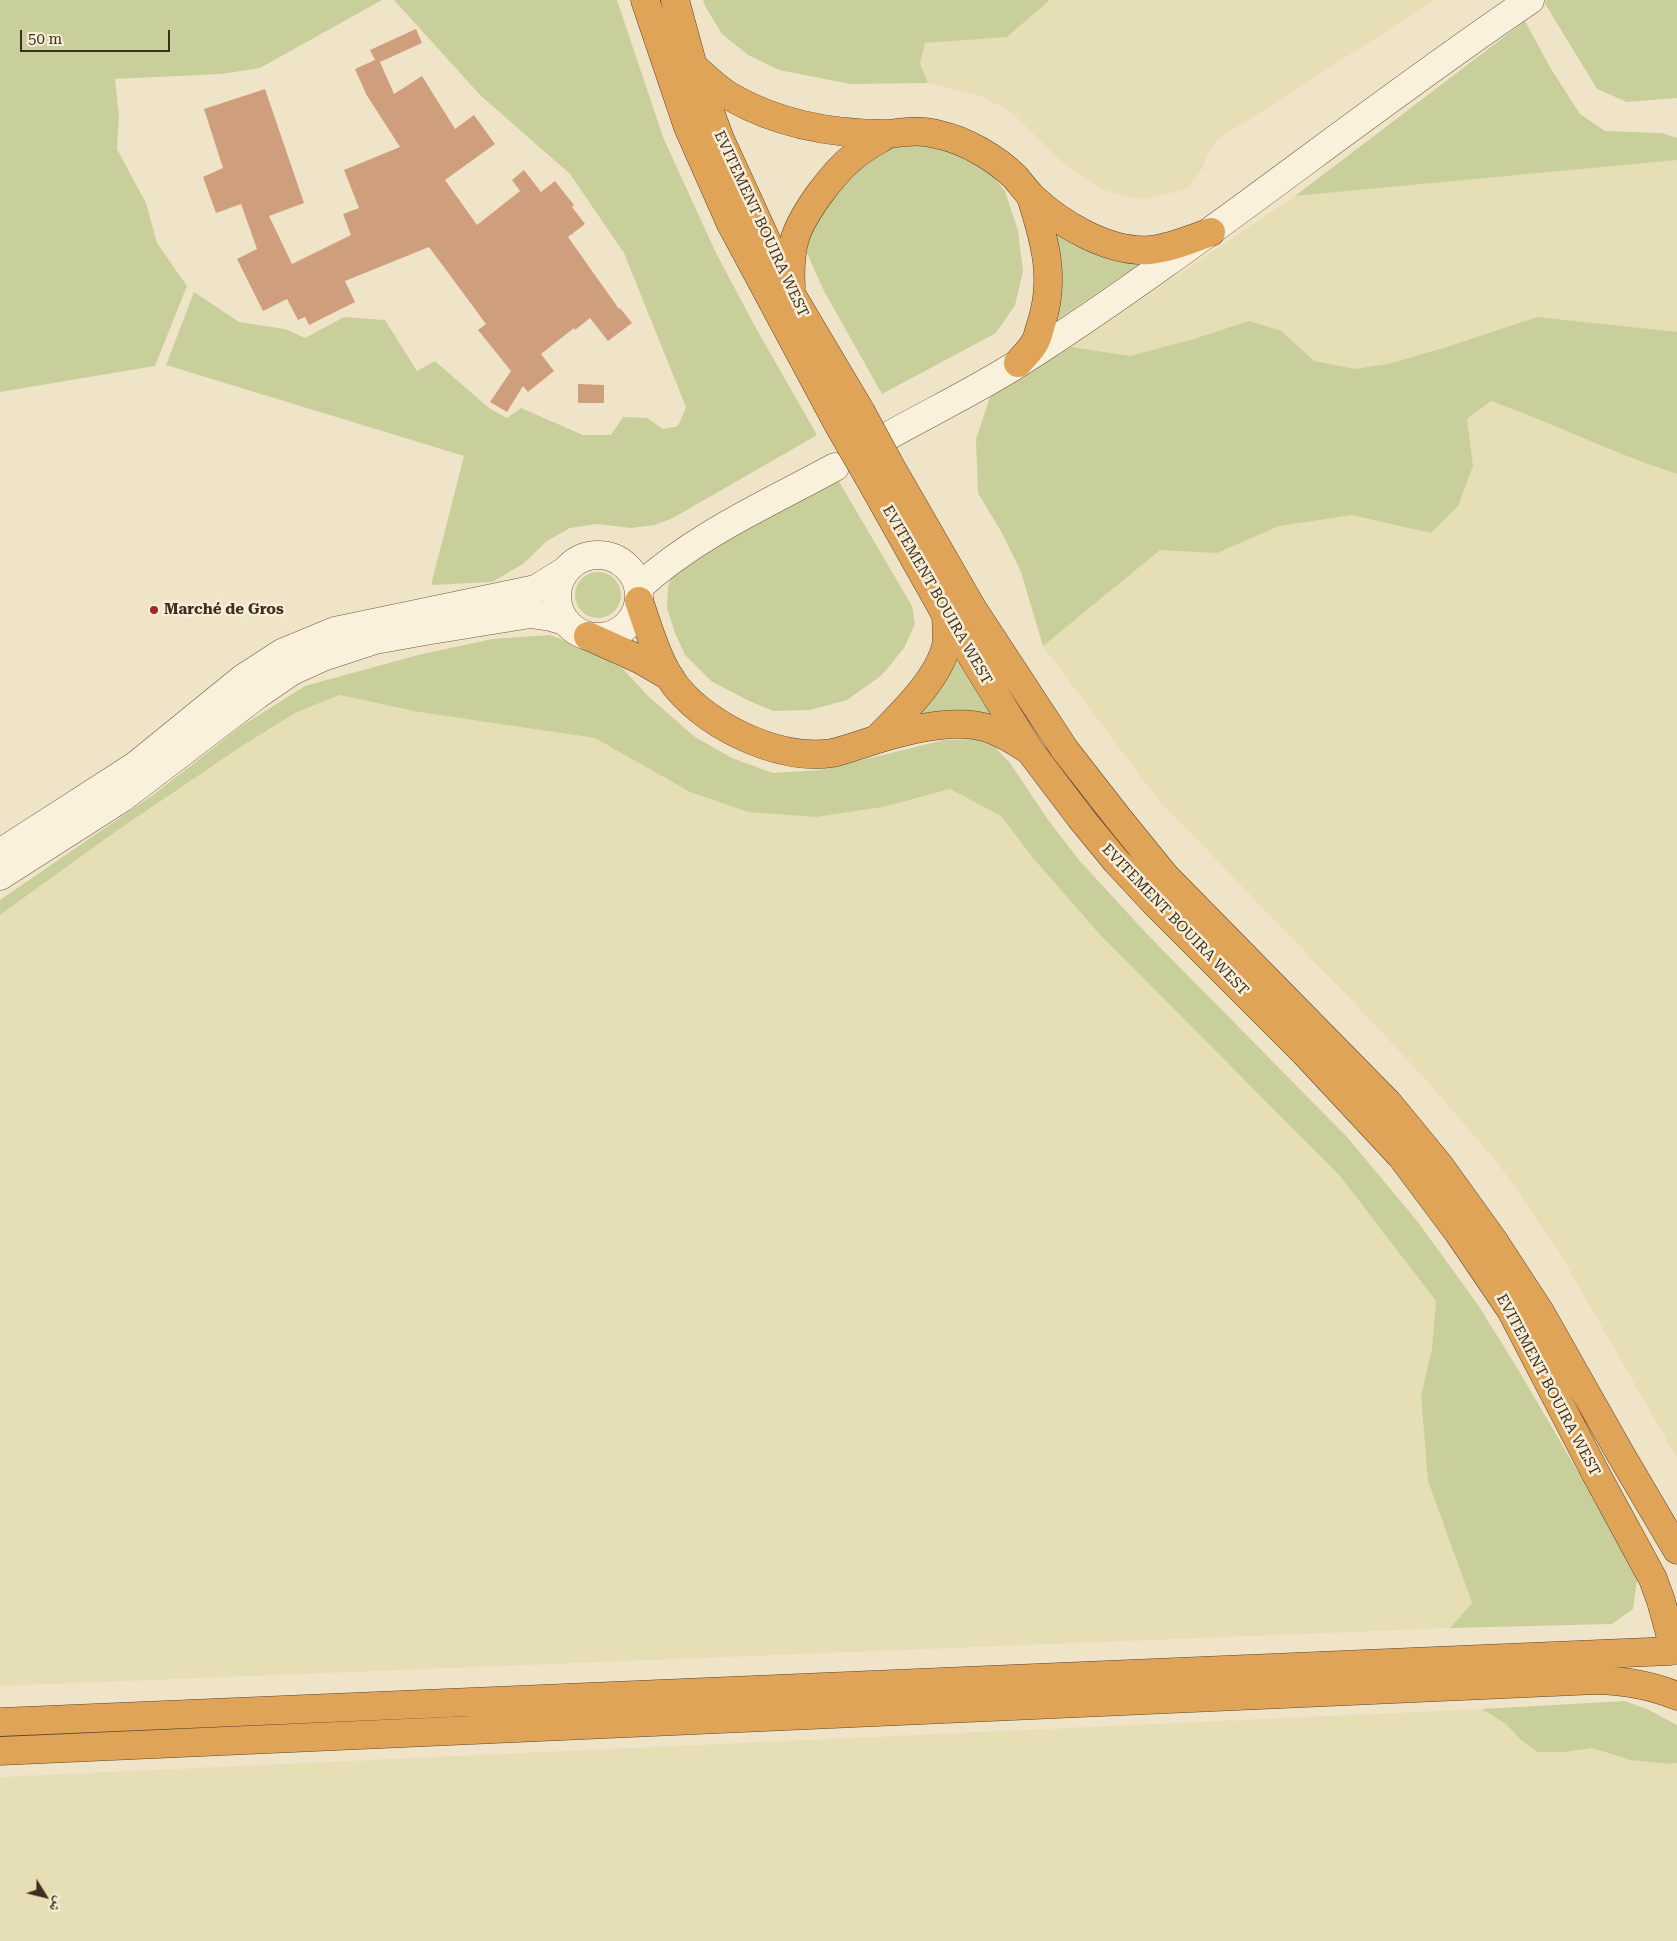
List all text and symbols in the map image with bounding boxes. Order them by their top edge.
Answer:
scale bar [22,20,172,52]
text: 50 m [28,30,62,48]
street label: EVITEMENT BOUIRA WEST [710,128,812,320]
street label: EVITEMENT BOUIRA WEST [878,502,996,688]
place label: Marché de Gros [164,601,284,619]
marker: Marché de Gros [148,604,160,616]
street label: EVITEMENT BOUIRA WEST [1098,841,1252,999]
street label: EVITEMENT BOUIRA WEST [1492,1291,1604,1479]
north arrow [20,1871,70,1921]
text: ش [46,1894,68,1916]

